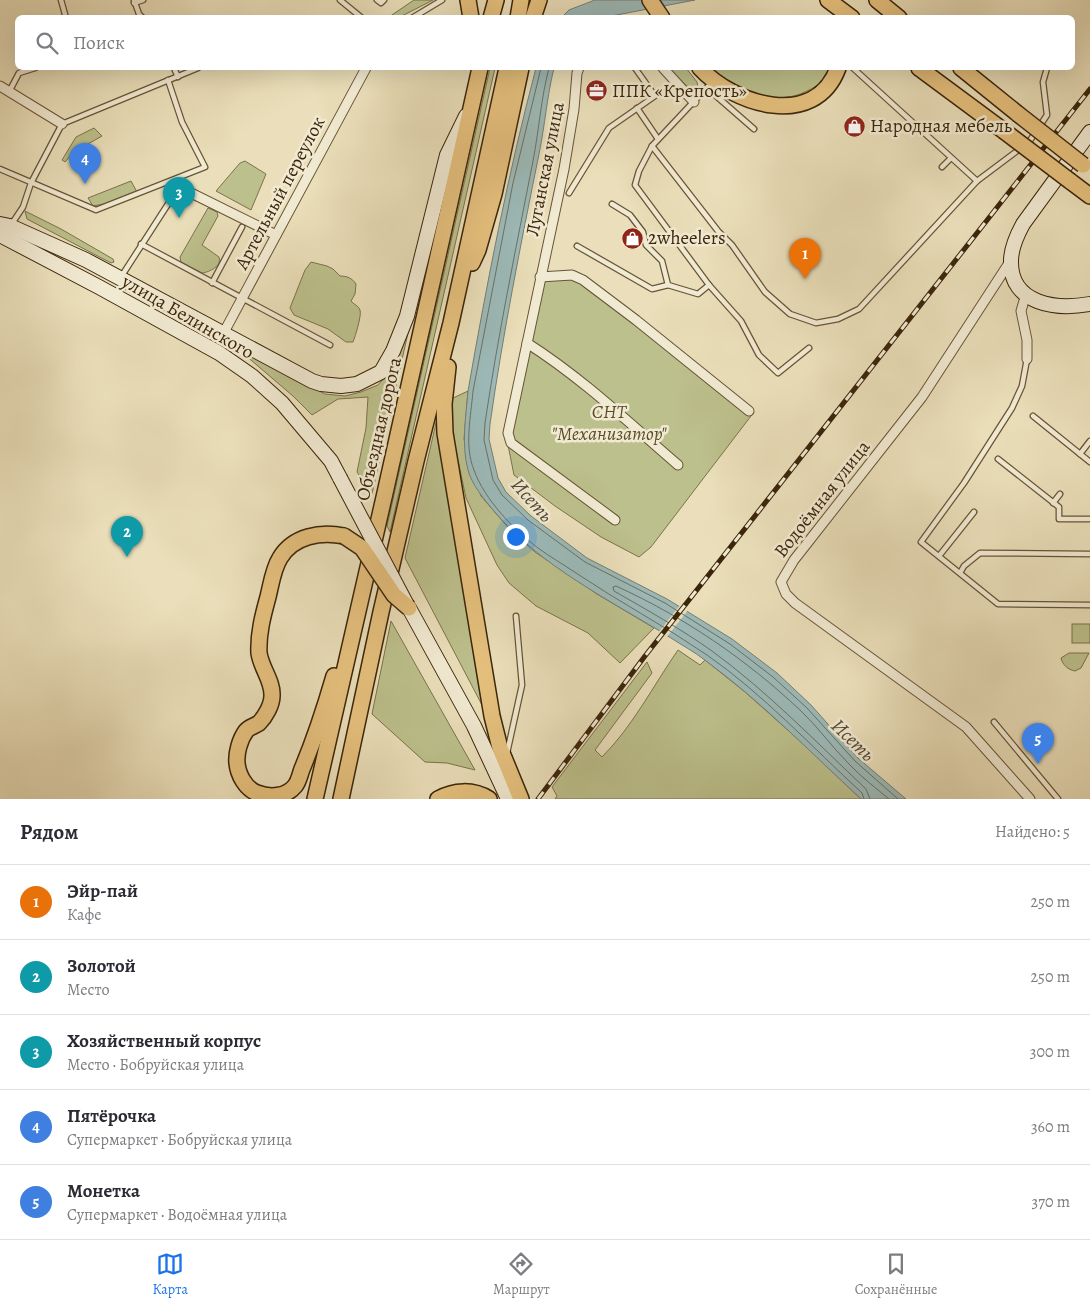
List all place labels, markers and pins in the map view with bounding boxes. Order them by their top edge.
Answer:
place label: ППК «Крепость» [612,78,747,104]
office icon: ППК «Крепость» [584,79,608,103]
place label: Народная мебель [870,113,1012,139]
shop icon: Народная мебель [842,114,866,138]
pin: 4 [69,143,101,184]
pin: 3 [163,177,195,218]
place label: 2wheelers [648,225,726,251]
shop icon: 2wheelers [620,226,644,250]
pin: 1 [789,238,821,279]
pin: 2 [111,516,143,557]
pin: 5 [1022,723,1054,764]

